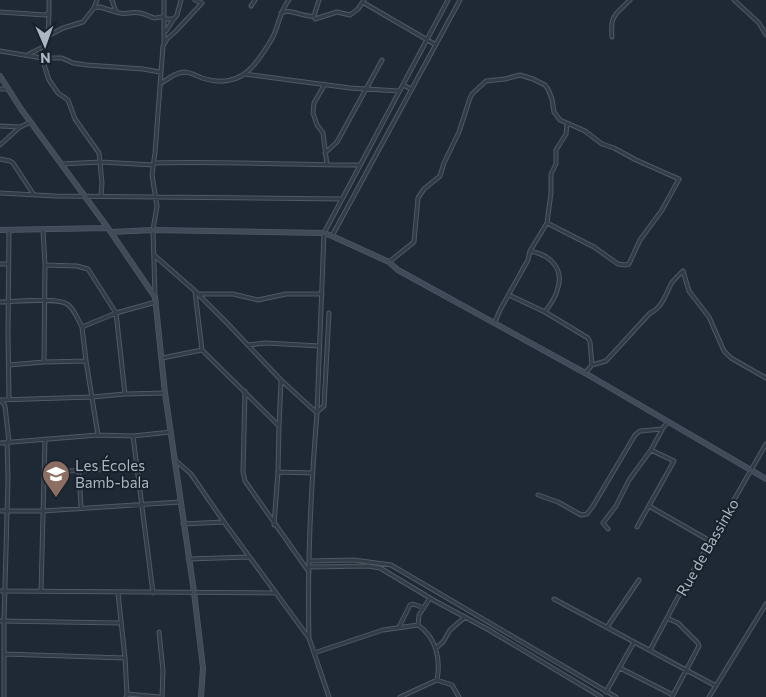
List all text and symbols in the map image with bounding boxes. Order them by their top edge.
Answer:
north arrow [20,20,70,70]
text: N [40,50,51,67]
place label: Les Écoles Bamb-bala [75,455,149,491]
school or university icon: Les Écoles Bamb-bala [41,459,71,498]
street label: Rue de Bassinko [672,495,742,599]

